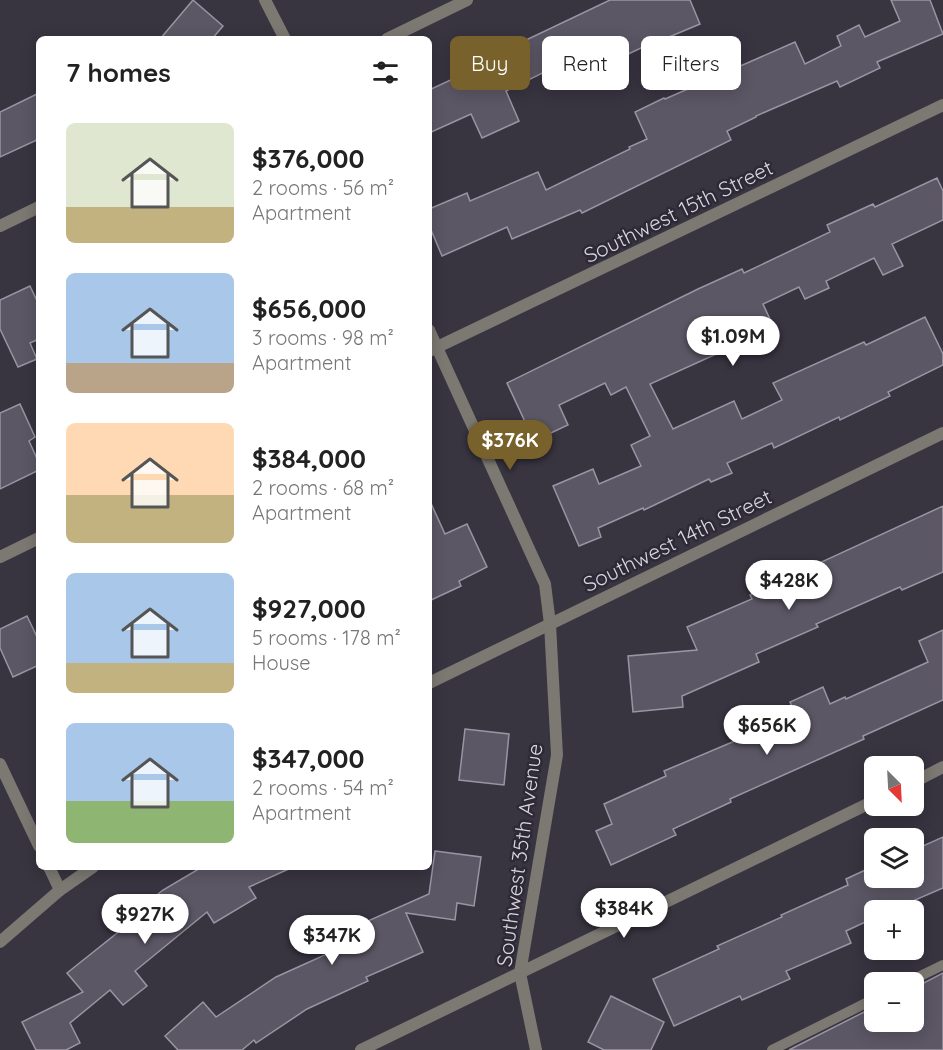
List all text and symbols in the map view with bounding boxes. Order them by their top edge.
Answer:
chip: Buy [450,36,530,90]
chip: Rent [542,36,629,90]
chip: Filters [641,36,741,90]
text: 7 homes [66,56,171,89]
icon: filters [369,56,402,89]
text: $376,000 [252,142,364,175]
icon: home [114,147,186,219]
street label: Southwest 15th Street [579,154,777,268]
text: 2 rooms · 56 m² [252,175,394,200]
text: Apartment [252,200,352,225]
text: $656,000 [252,292,366,325]
icon: home [114,297,186,369]
pin: $1.09M [684,316,782,367]
text: $1.09M [701,323,765,348]
text: 3 rooms · 98 m² [252,325,394,350]
text: Apartment [252,350,352,375]
pin: $376K [468,420,552,471]
text: $376K [481,427,539,452]
text: $384,000 [252,442,366,475]
icon: home [114,447,186,519]
text: 2 rooms · 68 m² [252,475,394,500]
street label: Southwest 14th Street [578,483,776,597]
text: Apartment [252,500,352,525]
pin: $428K [747,560,831,611]
text: $428K [759,567,819,592]
text: $927,000 [252,592,366,625]
icon: home [114,597,186,669]
text: 5 rooms · 178 m² [252,625,401,650]
text: House [252,650,311,675]
pin: $656K [725,705,809,756]
text: $656K [738,712,796,737]
text: $347,000 [252,742,365,775]
street label: Southwest 35th Avenue [490,742,548,968]
icon: home [114,747,186,819]
north arrow [864,756,924,816]
map controls [864,756,924,1032]
text: 2 rooms · 54 m² [252,775,394,800]
text: Apartment [252,800,352,825]
button: layers [864,828,924,888]
pin: $384K [582,888,666,939]
pin: $927K [103,894,187,945]
text: $384K [595,895,653,920]
button: + [864,900,924,960]
text: $927K [116,901,174,926]
pin: $347K [290,915,374,966]
text: $347K [303,922,361,947]
button: − [864,972,924,1032]

